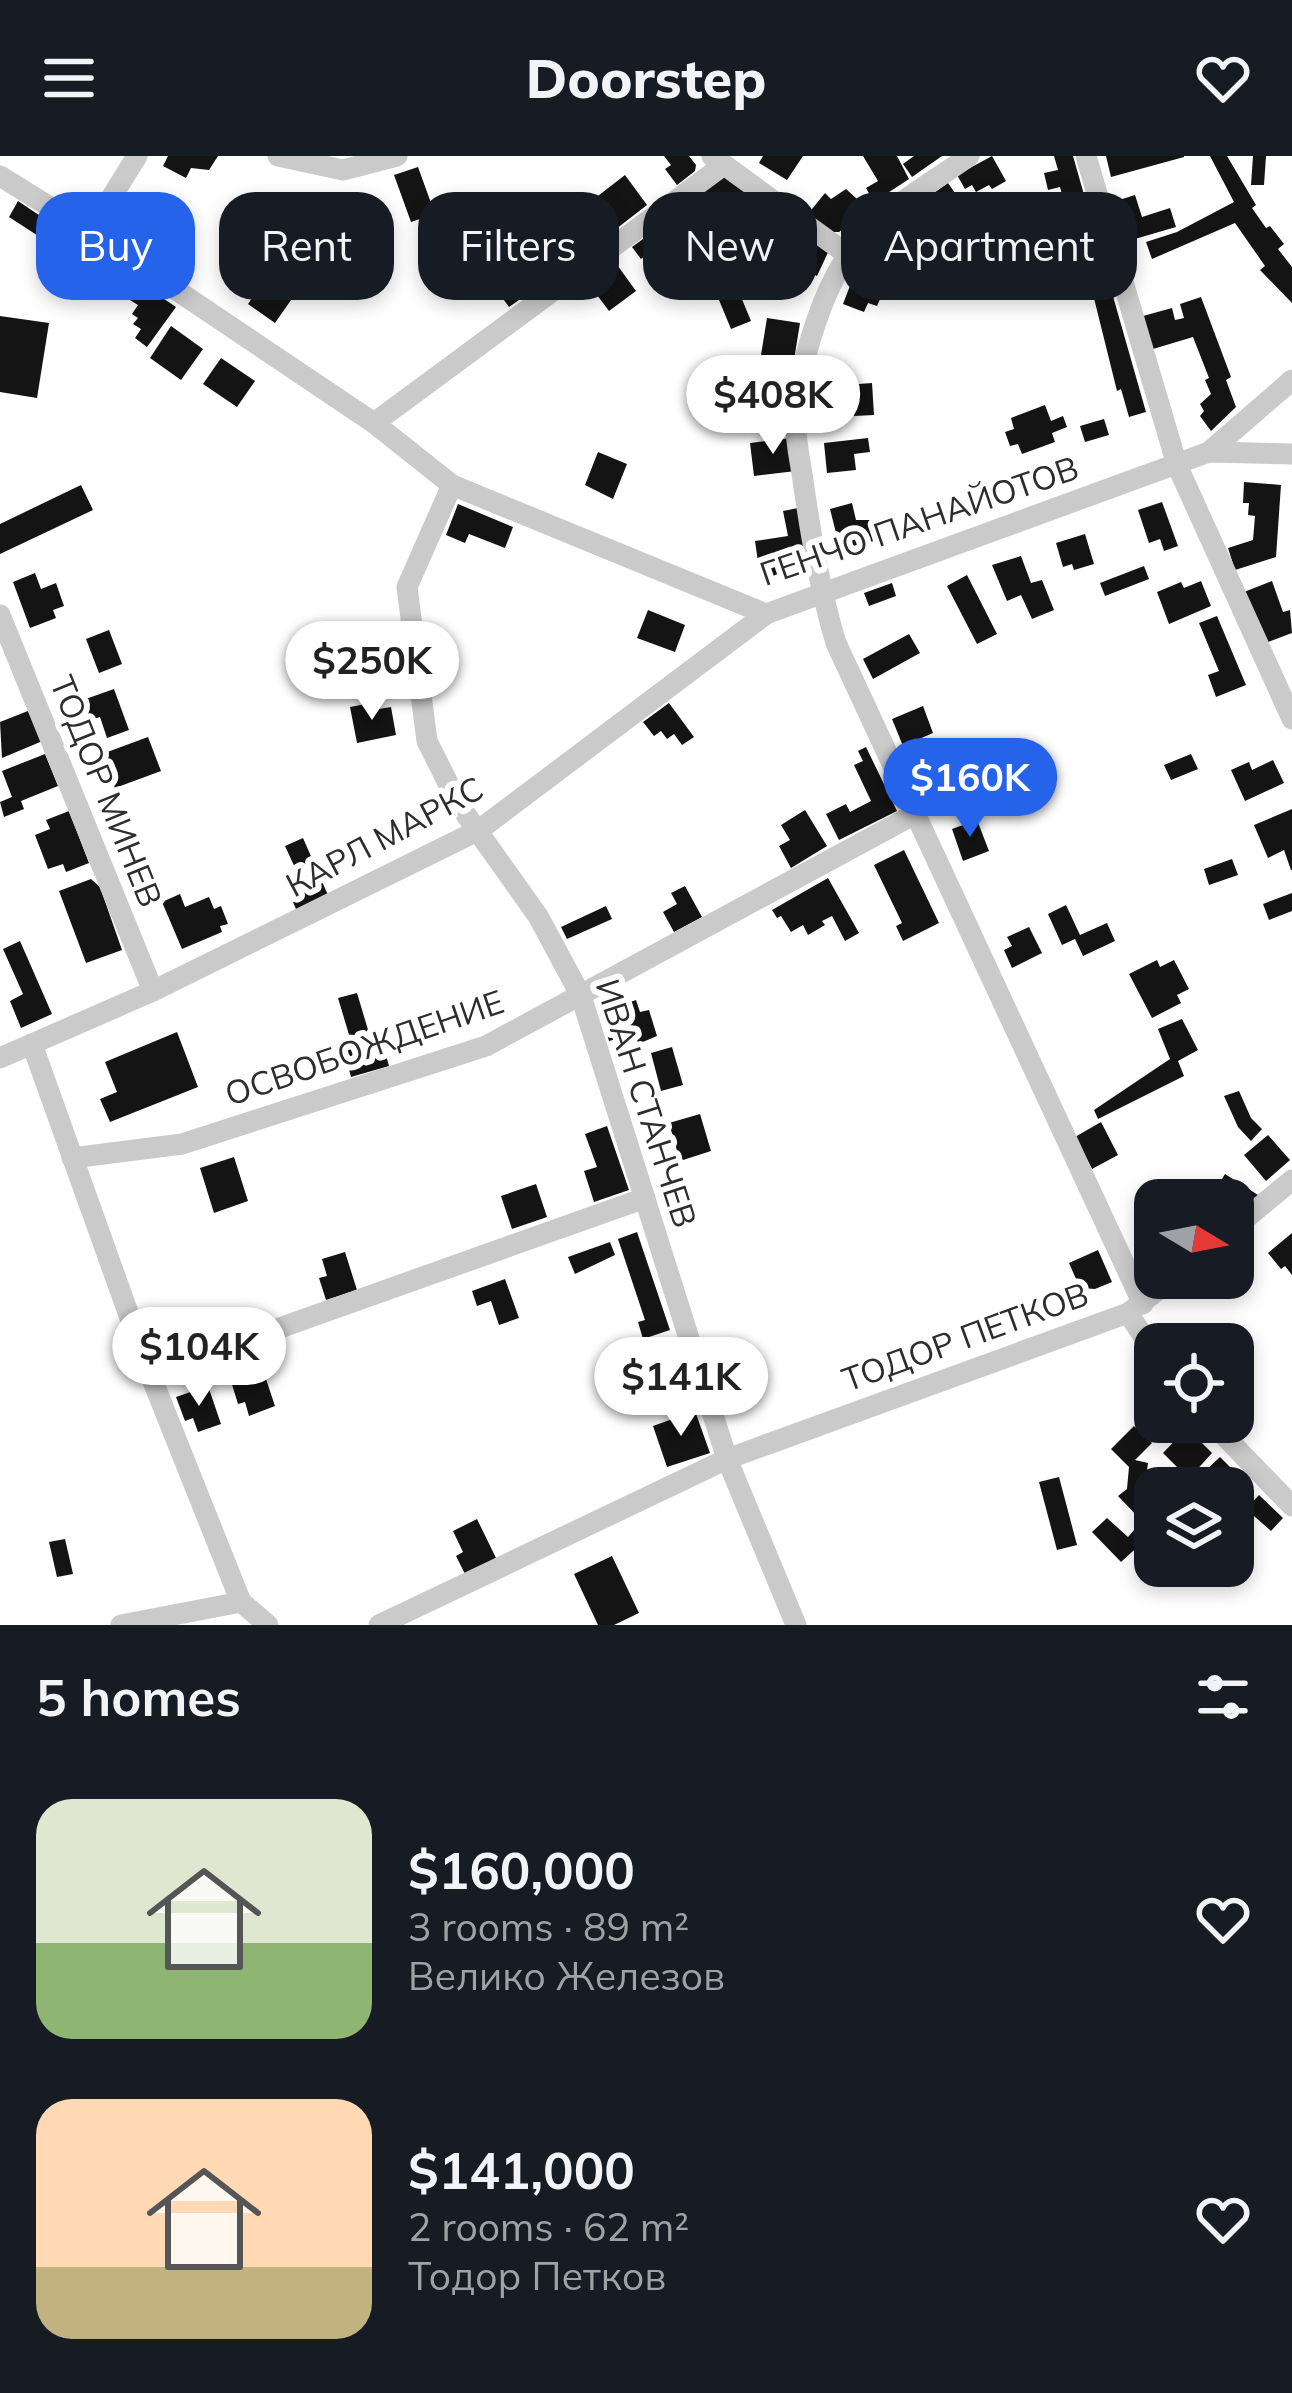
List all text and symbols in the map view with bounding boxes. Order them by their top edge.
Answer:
text: Doorstep [526,44,766,112]
icon: menu [36,45,102,111]
icon: heart [1190,45,1256,111]
chip: Buy [36,192,195,300]
chip: Rent [219,192,394,300]
chip: Filters [418,192,619,300]
chip: New [643,192,817,300]
chip: Apartment [841,192,1137,300]
pin: $408K [689,355,857,457]
text: $408K [713,369,833,418]
street label: ГЕНЧО ПАНАЙОТОВ [754,446,1084,594]
pin: $250K [288,621,456,723]
text: $250K [312,635,432,684]
street label: ТОДОР МИНЕВ [42,670,172,912]
pin: $160K [886,738,1054,840]
text: $160K [910,752,1030,801]
street label: КАРЛ МАРКС [278,767,490,905]
street label: ИВАН СТАНЧЕВ [588,974,706,1232]
street label: ОСВОБОЖДЕНИЕ [219,980,509,1114]
north arrow [1134,1179,1254,1299]
map controls [1134,1179,1254,1587]
street label: ТОДОР ПЕТКОВ [836,1272,1094,1400]
pin: $104K [115,1307,283,1409]
text: $104K [139,1321,259,1370]
button: locate [1134,1323,1254,1443]
pin: $141K [597,1337,765,1439]
text: $141K [621,1351,741,1400]
button: layers [1134,1467,1254,1587]
icon: filters [1190,1664,1256,1730]
text: 5 homes [36,1665,241,1729]
text: $160,000 [408,1838,635,1902]
icon: home [132,1847,276,1991]
icon: heart [1190,1886,1256,1952]
text: 3 rooms · 89 m² [408,1902,689,1951]
text: Велико Железов [408,1951,725,2000]
text: $141,000 [408,2138,635,2202]
icon: home [132,2147,276,2291]
icon: heart [1190,2186,1256,2252]
text: 2 rooms · 62 m² [408,2202,689,2251]
text: Тодор Петков [408,2251,666,2300]

